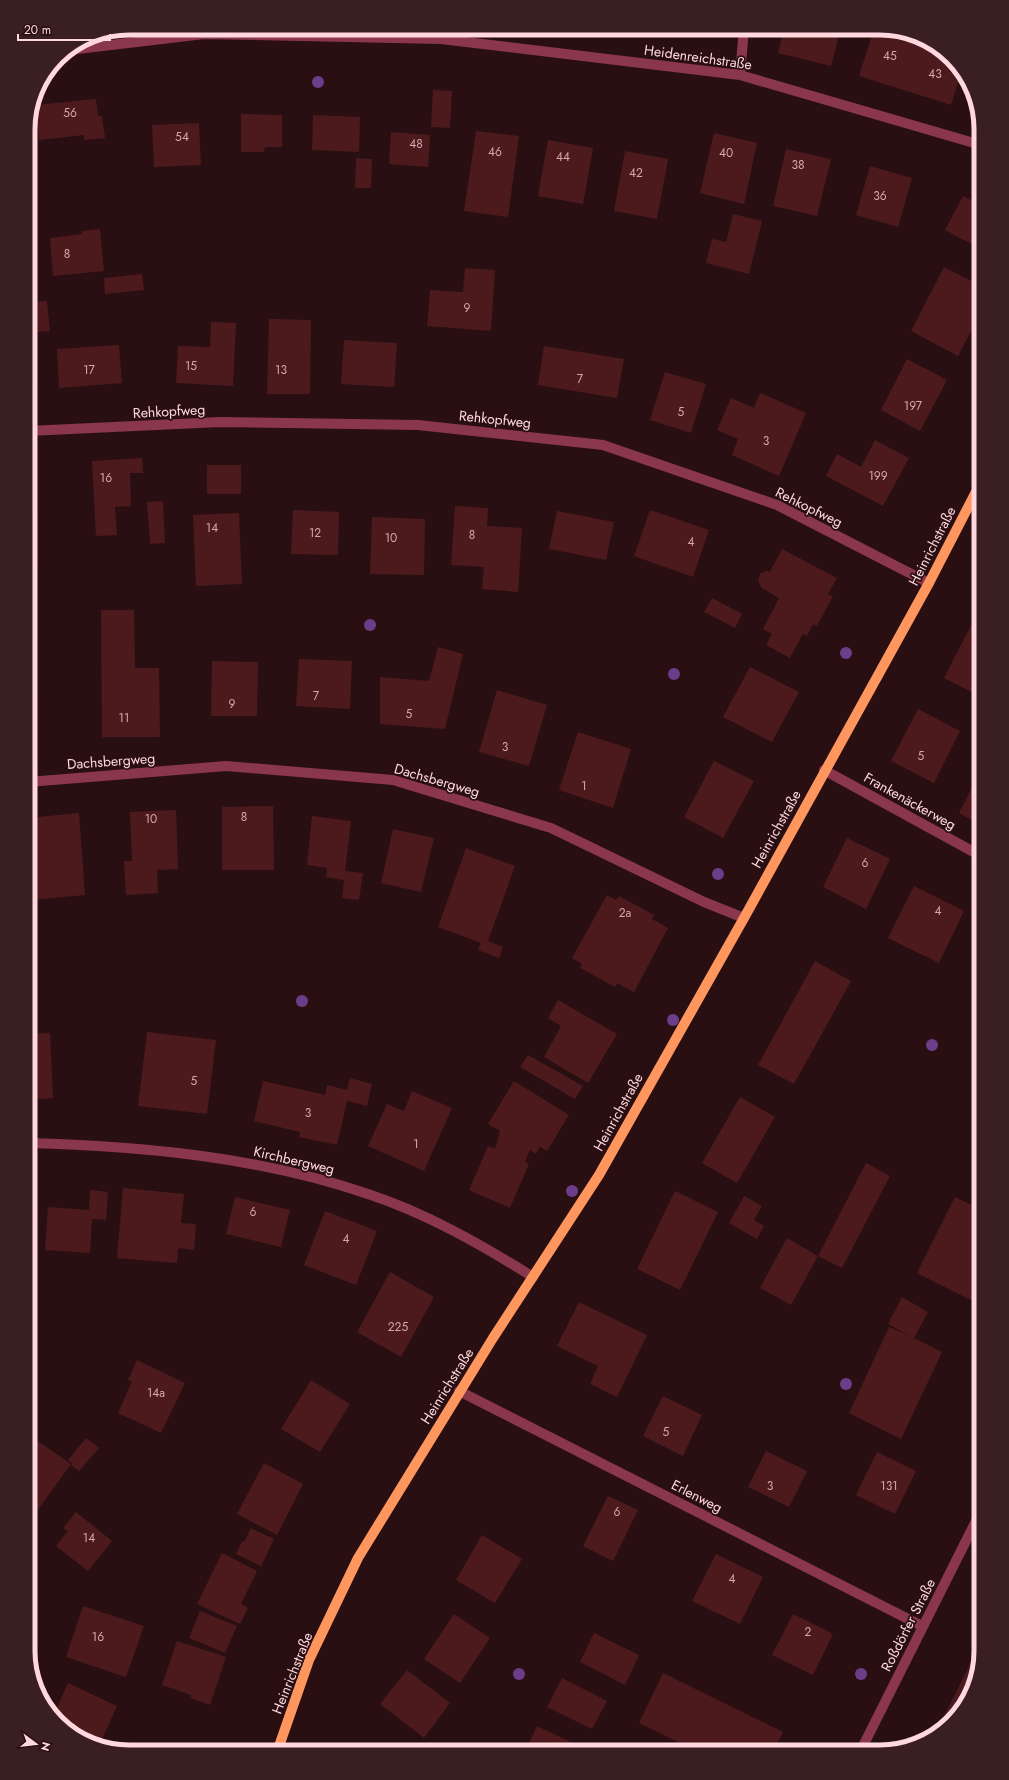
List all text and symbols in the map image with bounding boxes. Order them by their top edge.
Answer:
scale bar [18,16,110,42]
text: 20 m [24,21,51,39]
street label: Heidenreichstraße [643,40,753,74]
house number: 45 [883,47,897,65]
house number: 43 [928,65,942,83]
house number: 56 [63,104,77,122]
house number: 54 [175,128,189,146]
house number: 48 [409,135,423,153]
house number: 46 [488,143,502,161]
house number: 40 [719,144,733,162]
house number: 44 [556,148,570,166]
house number: 38 [791,156,805,174]
house number: 42 [629,164,643,182]
house number: 36 [873,187,887,205]
house number: 8 [64,245,70,263]
house number: 9 [464,299,471,317]
house number: 15 [185,357,197,375]
house number: 17 [83,361,96,379]
house number: 13 [275,361,287,379]
house number: 7 [577,370,584,388]
house number: 197 [904,397,923,415]
street label: Rehkopfweg [132,399,206,423]
house number: 5 [678,403,685,421]
street label: Rehkopfweg [458,405,532,433]
house number: 3 [763,432,770,450]
house number: 199 [868,467,888,485]
house number: 16 [100,469,112,487]
street label: Rehkopfweg [772,482,846,532]
street label: Heinrichstraße [903,503,961,589]
house number: 14 [206,519,218,537]
house number: 12 [309,524,321,542]
house number: 8 [469,526,475,544]
house number: 10 [385,529,397,547]
house number: 4 [688,533,695,551]
house number: 7 [313,687,320,705]
house number: 9 [229,695,236,713]
house number: 5 [406,705,413,723]
house number: 11 [119,709,129,727]
house number: 3 [502,738,509,756]
house number: 5 [918,747,925,765]
street label: Dachsbergweg [66,748,156,774]
street label: Dachsbergweg [392,758,482,802]
street label: Frankenäckerweg [860,767,960,835]
house number: 1 [581,777,587,795]
street label: Heinrichstraße [746,786,806,872]
house number: 8 [241,808,247,826]
house number: 10 [145,810,157,828]
house number: 6 [862,854,869,872]
house number: 4 [935,902,942,920]
house number: 2a [619,904,632,922]
street label: Heinrichstraße [588,1069,648,1155]
house number: 5 [191,1072,198,1090]
house number: 3 [305,1104,312,1122]
house number: 1 [413,1135,419,1153]
street label: Kirchbergweg [252,1141,336,1179]
house number: 6 [250,1203,257,1221]
house number: 4 [343,1230,350,1248]
house number: 225 [388,1318,408,1336]
street label: Heinrichstraße [416,1344,478,1428]
house number: 14a [147,1384,165,1402]
house number: 5 [663,1423,670,1441]
street label: Erlenweg [668,1475,726,1517]
house number: 3 [767,1477,774,1495]
house number: 131 [880,1477,898,1495]
house number: 6 [614,1503,621,1521]
house number: 14 [83,1529,95,1547]
house number: 4 [729,1570,736,1588]
street label: Roßdörfer Straße [876,1575,940,1675]
house number: 2 [805,1623,812,1641]
house number: 16 [92,1628,104,1646]
street label: Heinrichstraße [267,1629,317,1717]
north arrow [16,1724,56,1764]
text: N [37,1740,55,1753]

